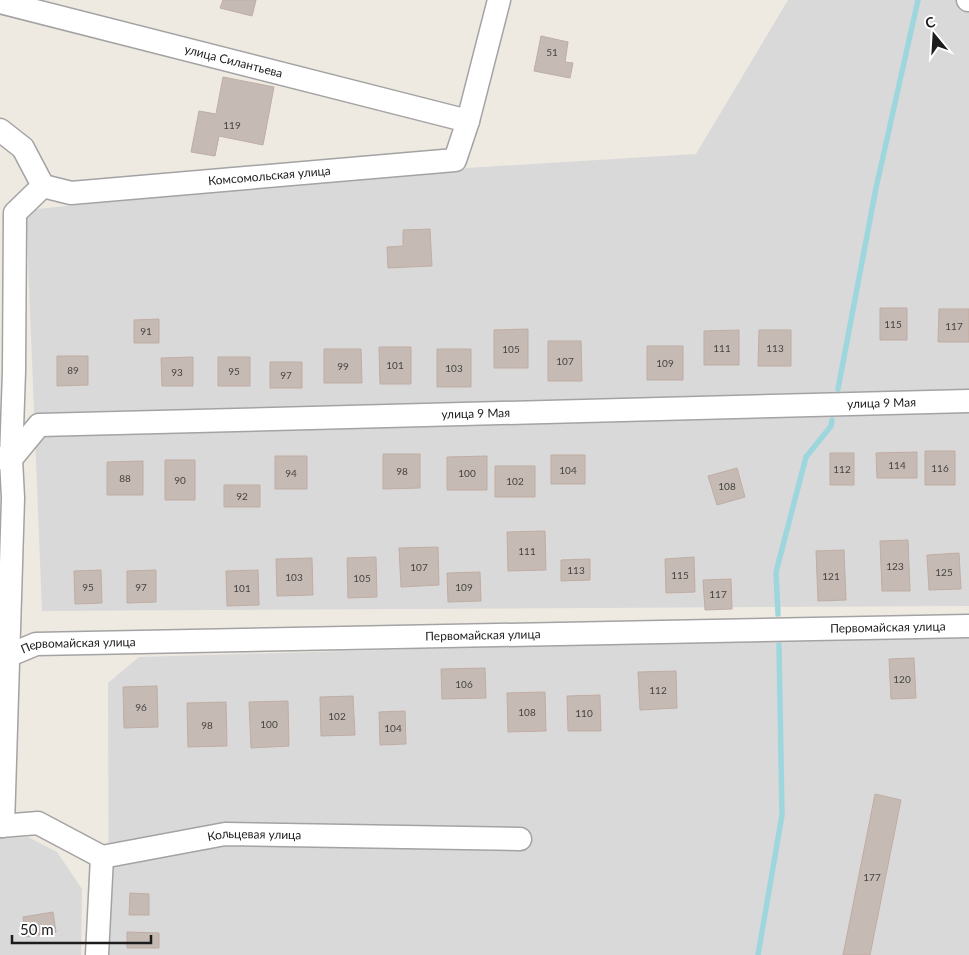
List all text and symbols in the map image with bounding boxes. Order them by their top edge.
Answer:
north arrow [909,10,959,60]
text: С [923,12,938,32]
street label: улица Силантьева [183,41,284,81]
house number: 51 [546,46,558,58]
house number: 119 [223,119,241,131]
street label: Комсомольская улица [207,163,331,188]
house number: 115 [884,318,902,330]
house number: 117 [945,320,963,332]
house number: 91 [140,325,152,337]
house number: 111 [713,342,731,354]
house number: 113 [766,342,784,354]
house number: 105 [502,343,520,355]
house number: 107 [556,355,574,367]
house number: 109 [656,357,674,369]
house number: 101 [386,359,404,371]
house number: 99 [337,360,349,372]
house number: 103 [445,362,463,374]
house number: 89 [67,364,79,376]
house number: 95 [228,365,240,377]
house number: 93 [171,366,183,378]
house number: 97 [280,369,292,381]
street label: улица 9 Мая [847,394,916,411]
street label: улица 9 Мая [441,405,510,422]
house number: 114 [888,459,906,471]
house number: 116 [931,462,949,474]
house number: 112 [833,463,851,475]
house number: 104 [559,464,577,476]
house number: 98 [396,465,408,477]
house number: 94 [285,467,297,479]
house number: 100 [458,467,476,479]
house number: 88 [119,472,131,484]
house number: 90 [174,474,186,486]
house number: 102 [506,475,524,487]
house number: 108 [718,480,736,492]
house number: 92 [236,490,248,502]
house number: 111 [518,545,536,557]
house number: 123 [886,560,904,572]
house number: 107 [410,561,428,573]
house number: 113 [567,564,585,576]
house number: 125 [935,566,953,578]
house number: 115 [671,569,689,581]
house number: 121 [822,570,840,582]
house number: 103 [285,571,303,583]
house number: 105 [353,572,371,584]
house number: 95 [82,581,94,593]
house number: 97 [135,581,147,593]
house number: 109 [455,581,473,593]
house number: 101 [233,582,251,594]
house number: 117 [709,588,727,600]
street label: Первомайская улица [830,618,946,636]
street label: Первомайская улица [425,626,541,643]
street label: Первомайская улица [18,634,136,657]
house number: 120 [893,673,911,685]
house number: 106 [455,678,473,690]
house number: 112 [649,684,667,696]
house number: 96 [135,701,147,713]
house number: 108 [518,706,536,718]
house number: 110 [575,707,593,719]
house number: 102 [328,710,346,722]
house number: 100 [260,718,278,730]
house number: 98 [201,719,213,731]
house number: 104 [384,722,402,734]
street label: Кольцевая улица [206,826,302,844]
house number: 177 [863,871,881,883]
scale bar [12,912,151,944]
text: 50 m [20,920,54,938]

